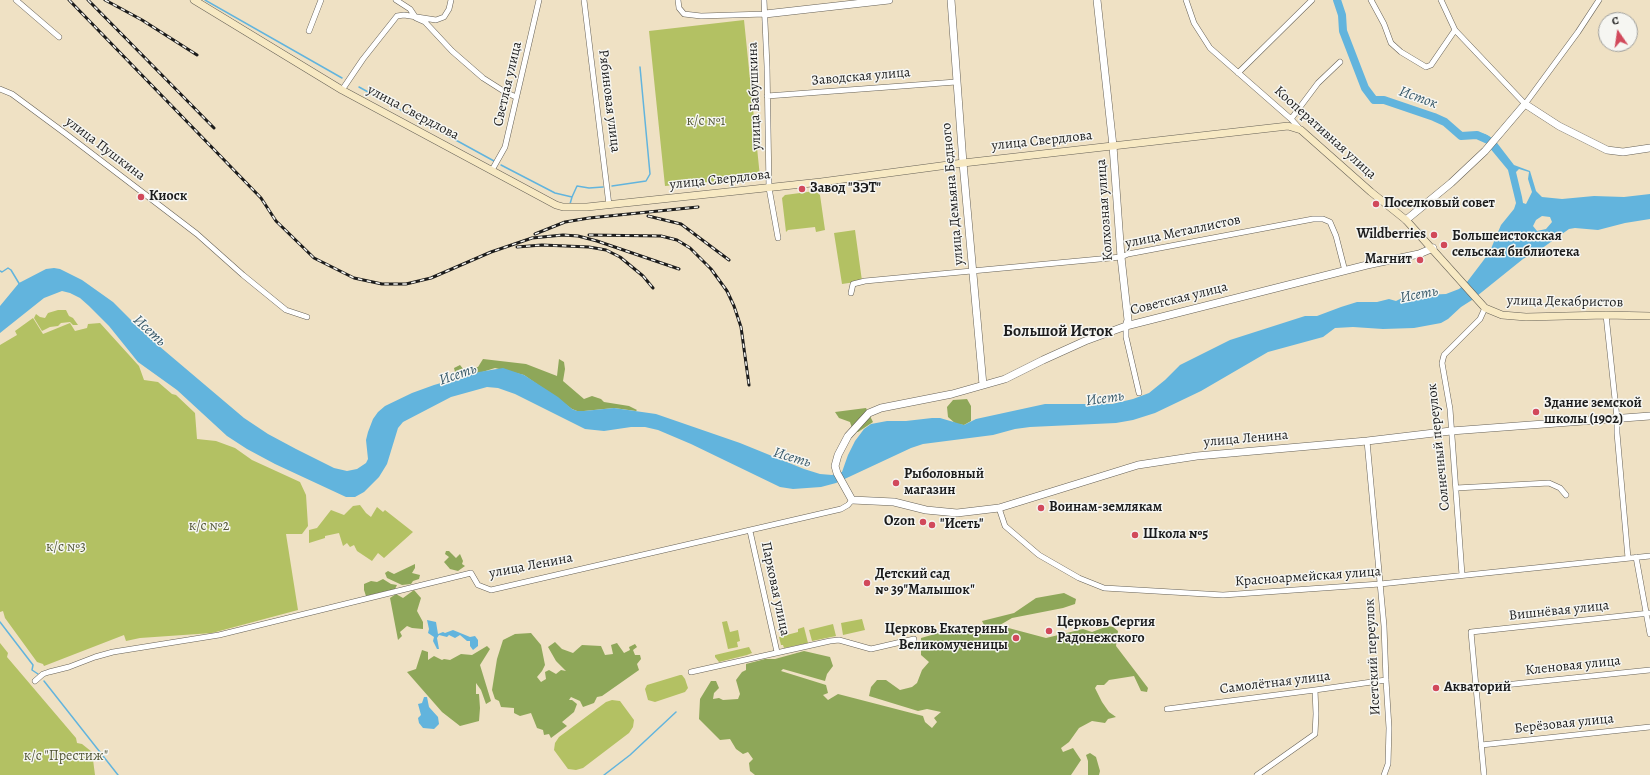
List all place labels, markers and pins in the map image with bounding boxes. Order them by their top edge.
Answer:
place label: Завод "ЗЭТ" [810,181,881,197]
marker: Завод "ЗЭТ" [797,184,807,194]
place label: Киоск [149,189,187,205]
marker: Киоск [136,192,146,202]
place label: Поселковый совет [1384,196,1495,212]
marker: Поселковый совет [1371,199,1381,209]
place label: Wildberries [1357,227,1426,243]
place label: Большеистокская сельская библиотека [1452,229,1580,262]
marker: Wildberries [1429,230,1439,240]
marker: Большеистокская сельская библиотека [1439,240,1449,250]
place label: Магнит [1365,252,1412,268]
marker: Магнит [1415,255,1425,265]
place label: Здание земской школы (1902) [1544,396,1642,428]
marker: Здание земской школы (1902) [1531,407,1541,417]
place label: Рыболовный магазин [904,467,984,500]
marker: Рыболовный магазин [891,478,901,488]
place label: Воинам-землякам [1049,500,1162,516]
marker: Воинам-землякам [1036,503,1046,513]
place label: Ozon [884,514,915,530]
marker: Ozon [918,517,928,527]
place label: "Исеть" [940,517,983,533]
marker: "Исеть" [927,520,937,530]
place label: Школа №5 [1143,527,1208,543]
marker: Школа №5 [1130,530,1140,540]
place label: Детский сад № 39"Малышок" [875,567,975,600]
marker: Детский сад № 39"Малышок" [862,578,872,588]
place label: Церковь Сергия Радонежского [1057,615,1155,648]
place label: Церковь Екатерины Великомученицы [885,622,1008,654]
marker: Церковь Сергия Радонежского [1044,626,1054,636]
marker: Церковь Екатерины Великомученицы [1011,633,1021,643]
place label: Акваторий [1444,680,1511,696]
marker: Акваторий [1431,683,1441,693]

